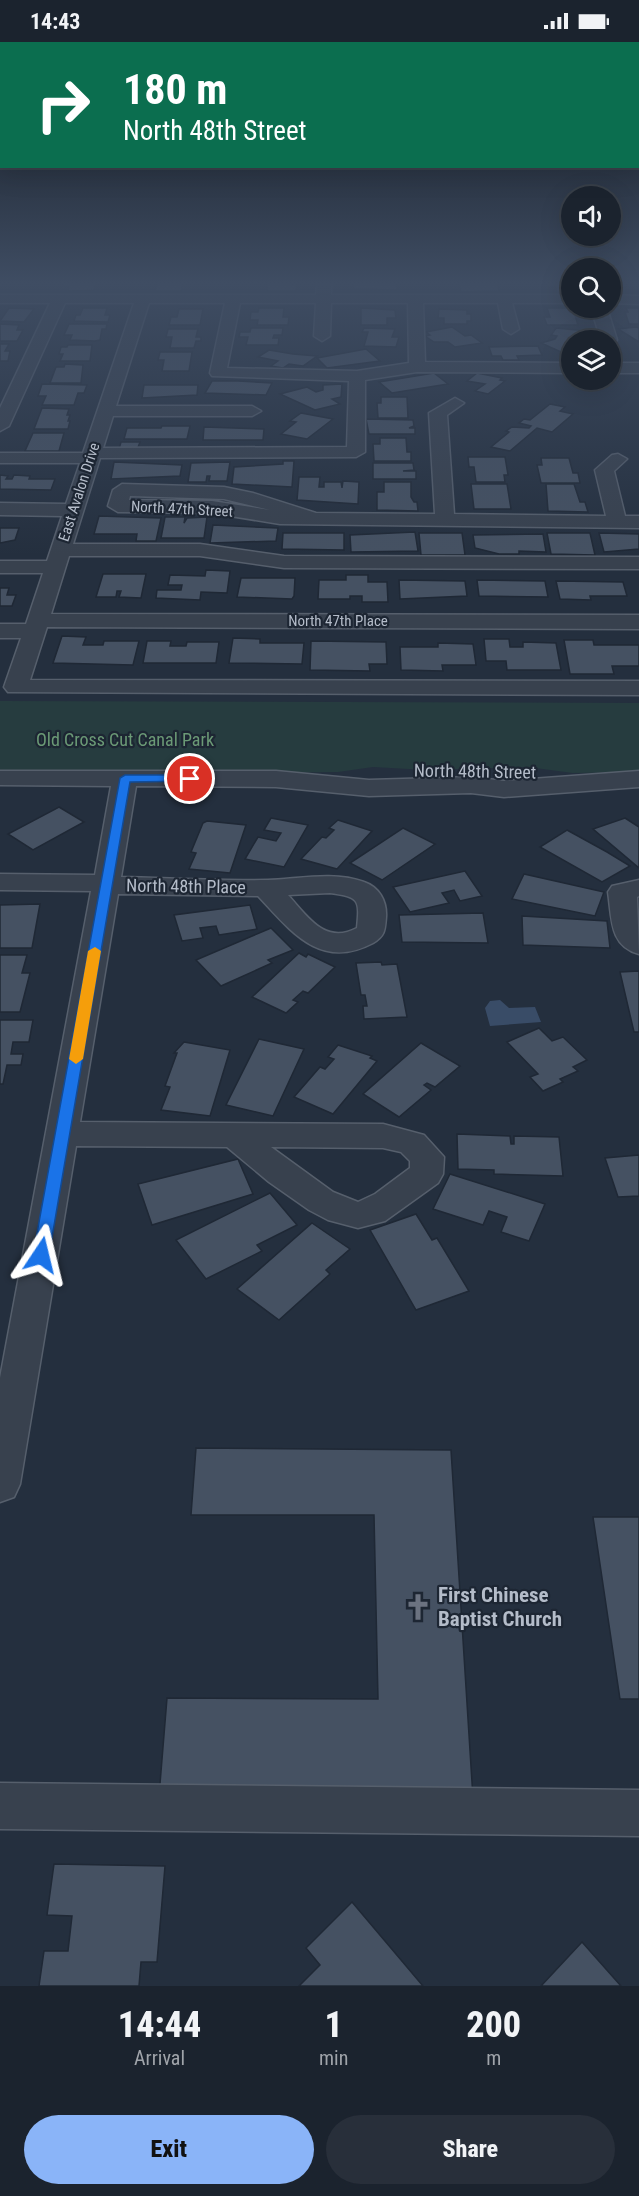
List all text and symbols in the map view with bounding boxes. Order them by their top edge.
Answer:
text: 14:43 [30,9,81,34]
text: 180 m [123,65,228,114]
icon: right [24,66,102,144]
text: North 48th Street [123,115,307,147]
map controls [561,186,621,390]
button: sound [561,186,621,246]
button: search [561,258,621,318]
button: layers [561,330,621,390]
street label: East Avalon Drive [55,440,103,544]
street label: North 47th Street [131,497,233,521]
street label: North 47th Place [288,612,388,630]
park label: Old Cross Cut Canal Park [36,729,214,750]
pin [164,753,215,804]
street label: North 48th Street [414,759,536,783]
icon: arrive [173,762,206,795]
street label: North 48th Place [126,874,246,898]
position arrow [9,1223,73,1287]
place label: First Chinese Baptist Church [438,1583,562,1631]
church icon: First Chinese Baptist Church [403,1592,433,1622]
text: 14:44 [118,2004,201,2046]
text: 1 [325,2004,343,2046]
text: 200 [466,2004,521,2046]
text: Arrival [134,2046,185,2070]
text: min [319,2046,348,2070]
text: m [486,2046,501,2070]
button: Exit [24,2115,314,2184]
button: Share [326,2115,615,2184]

